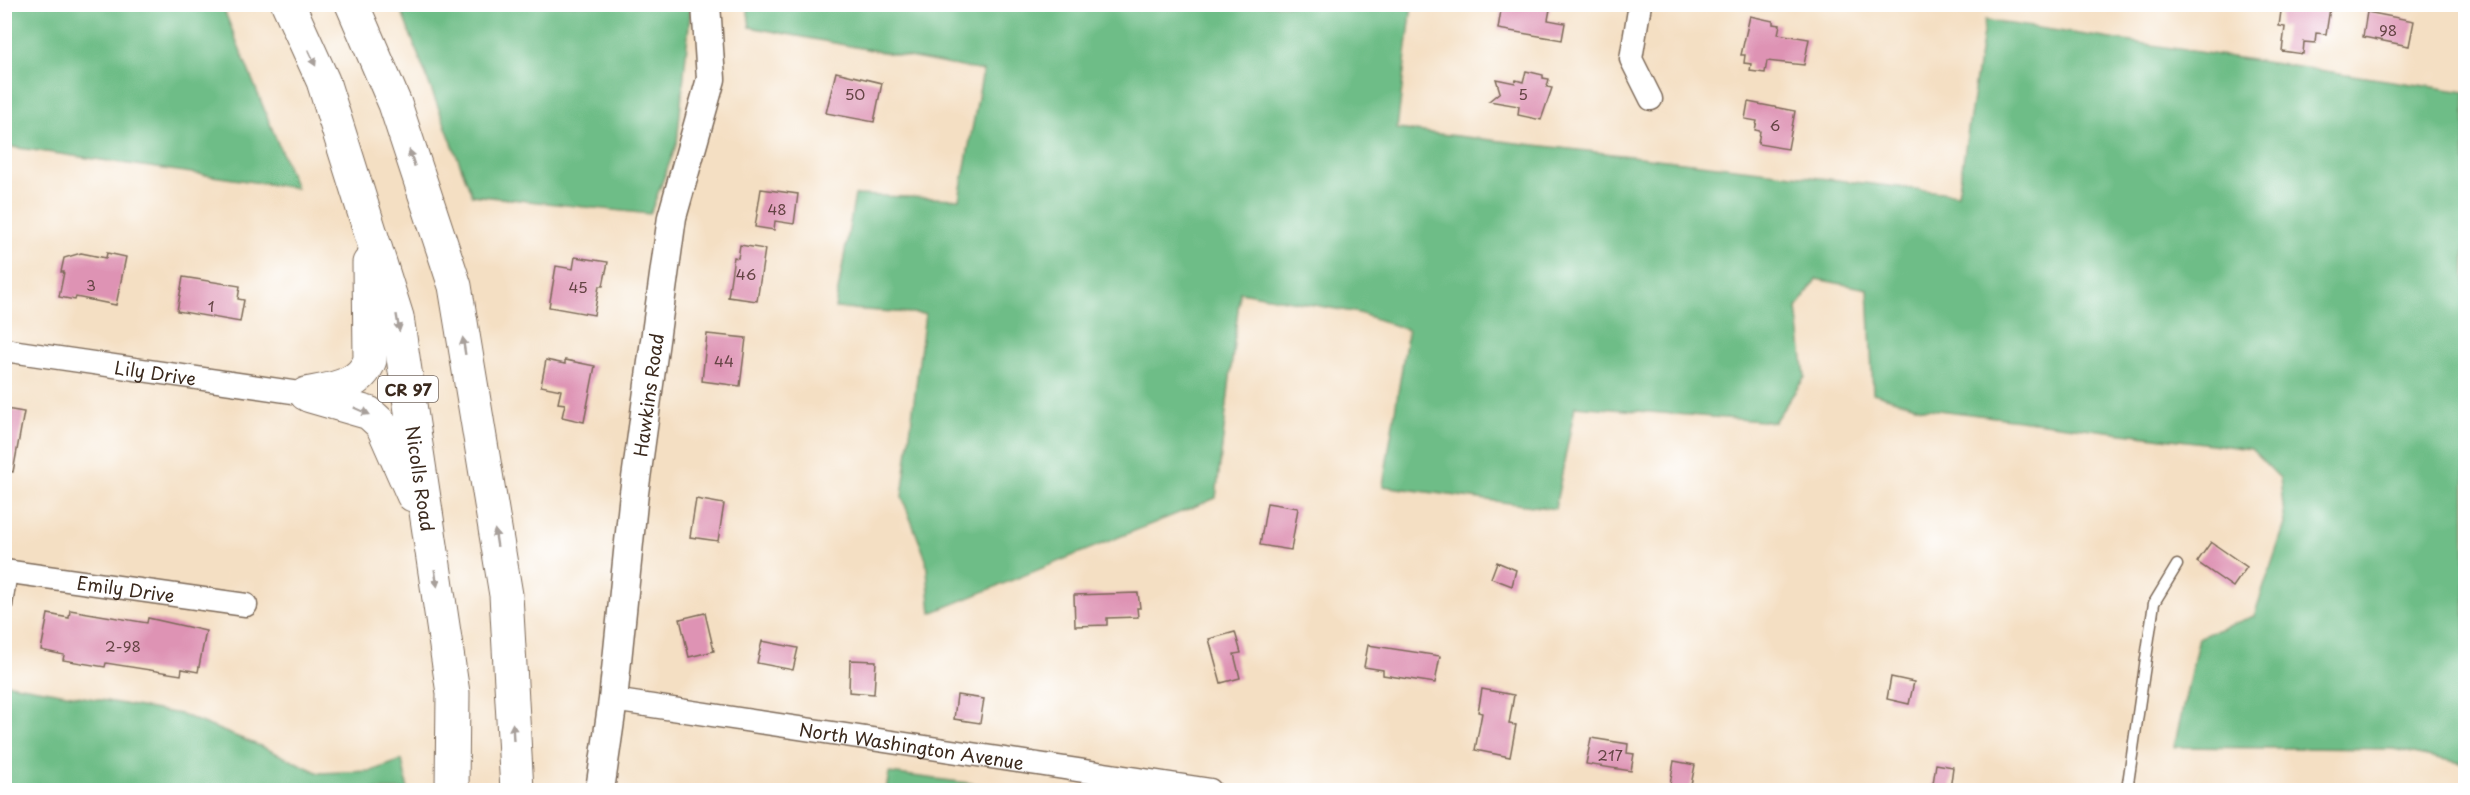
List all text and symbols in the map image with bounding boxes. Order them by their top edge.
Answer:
house number: 98 [2379,18,2397,41]
one-way arrow [307,49,317,67]
house number: 50 [845,82,865,105]
house number: 5 [1518,82,1528,105]
house number: 6 [1770,113,1780,136]
one-way arrow [407,149,417,167]
house number: 48 [767,197,787,220]
house number: 46 [736,262,756,285]
house number: 3 [86,273,96,296]
house number: 45 [568,275,588,298]
house number: 1 [208,294,214,317]
one-way arrow [393,314,402,333]
street label: Hawkins Road [626,332,669,458]
one-way arrow [460,336,469,355]
house number: 44 [714,349,734,372]
street label: Lily Drive [113,353,198,391]
road number: CR 97 [378,376,438,402]
one-way arrow [353,406,371,416]
street label: Nicolls Road [400,423,442,533]
one-way arrow [491,528,500,547]
street label: Emily Drive [75,568,176,608]
one-way arrow [431,569,440,588]
house number: 2-98 [105,634,141,657]
street label: North Washington Avenue [797,715,1026,775]
one-way arrow [509,723,518,742]
house number: 217 [1597,743,1623,766]

